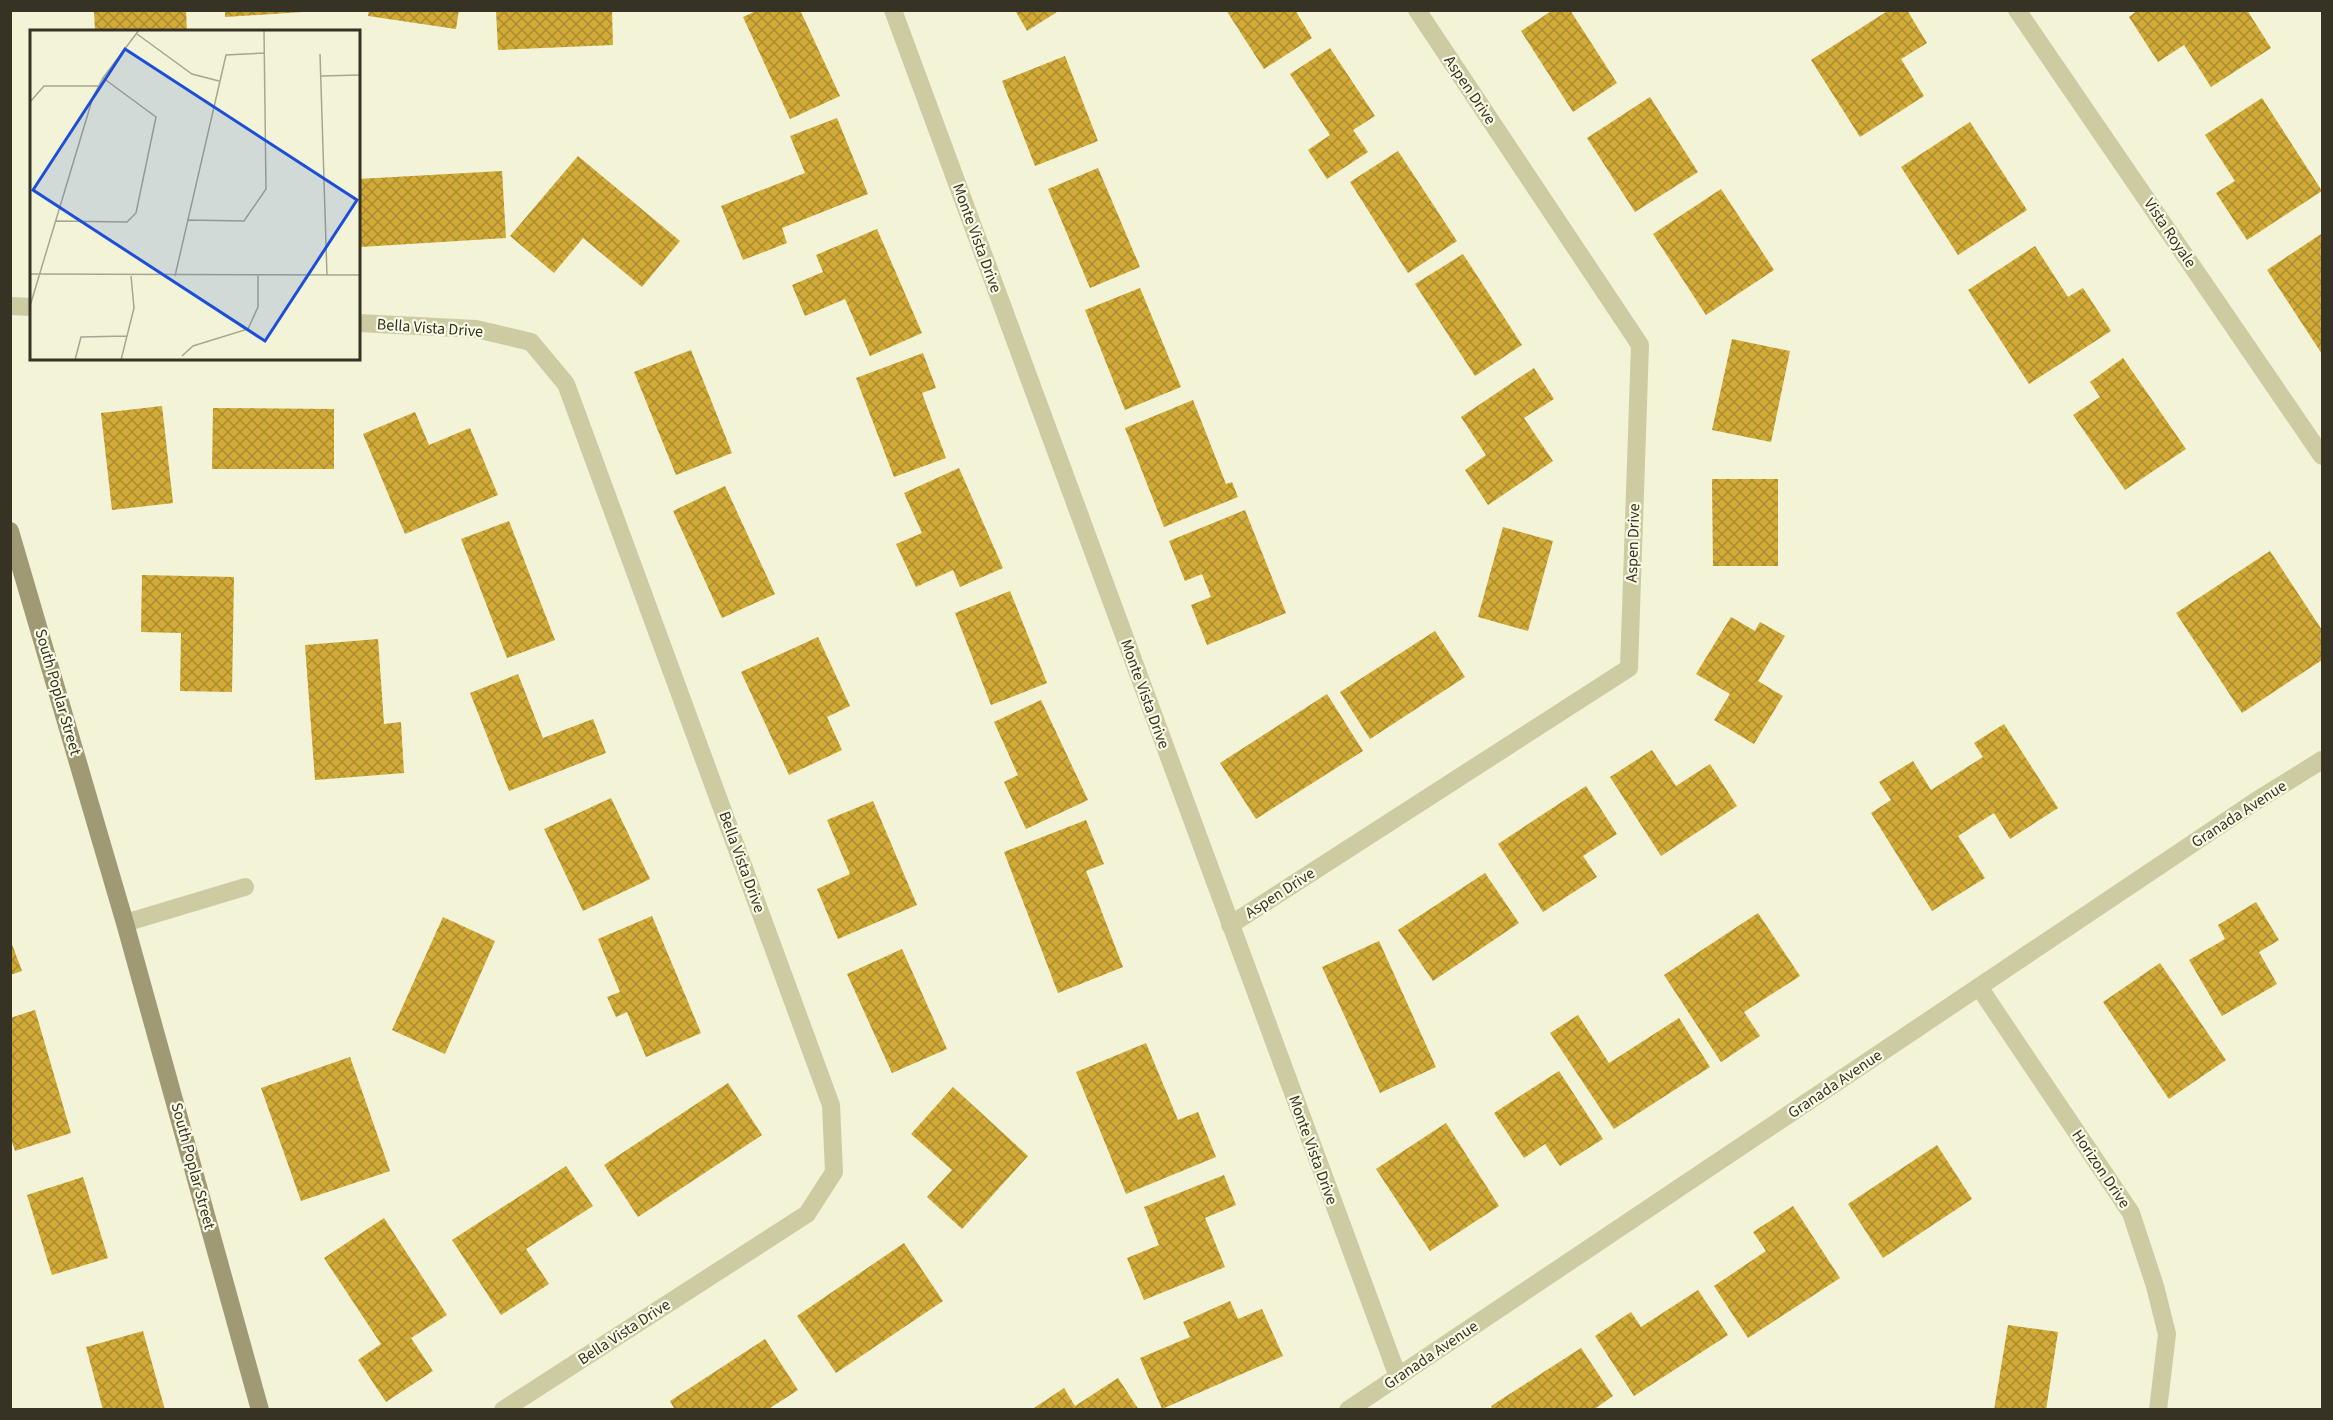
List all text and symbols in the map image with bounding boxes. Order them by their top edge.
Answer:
inset map [30,30,360,360]
street label: Aspen Drive [1439,51,1501,129]
street label: Monte Vista Drive [947,180,1007,296]
street label: Vista Royale [2139,194,2201,272]
street label: Bella Vista Drive [376,313,484,343]
street label: Aspen Drive [1621,503,1645,583]
street label: South Poplar Street [29,626,87,758]
street label: Monte Vista Drive [1115,636,1175,752]
street label: Granada Avenue [2187,775,2291,853]
street label: Bella Vista Drive [713,808,771,916]
street label: Aspen Drive [1241,862,1319,924]
street label: Granada Avenue [1784,1044,1887,1124]
street label: Monte Vista Drive [1283,1092,1343,1208]
street label: South Poplar Street [165,1100,221,1232]
street label: Horizon Drive [2067,1125,2135,1213]
street label: Bella Vista Drive [573,1294,675,1370]
street label: Granada Avenue [1380,1315,1483,1395]

